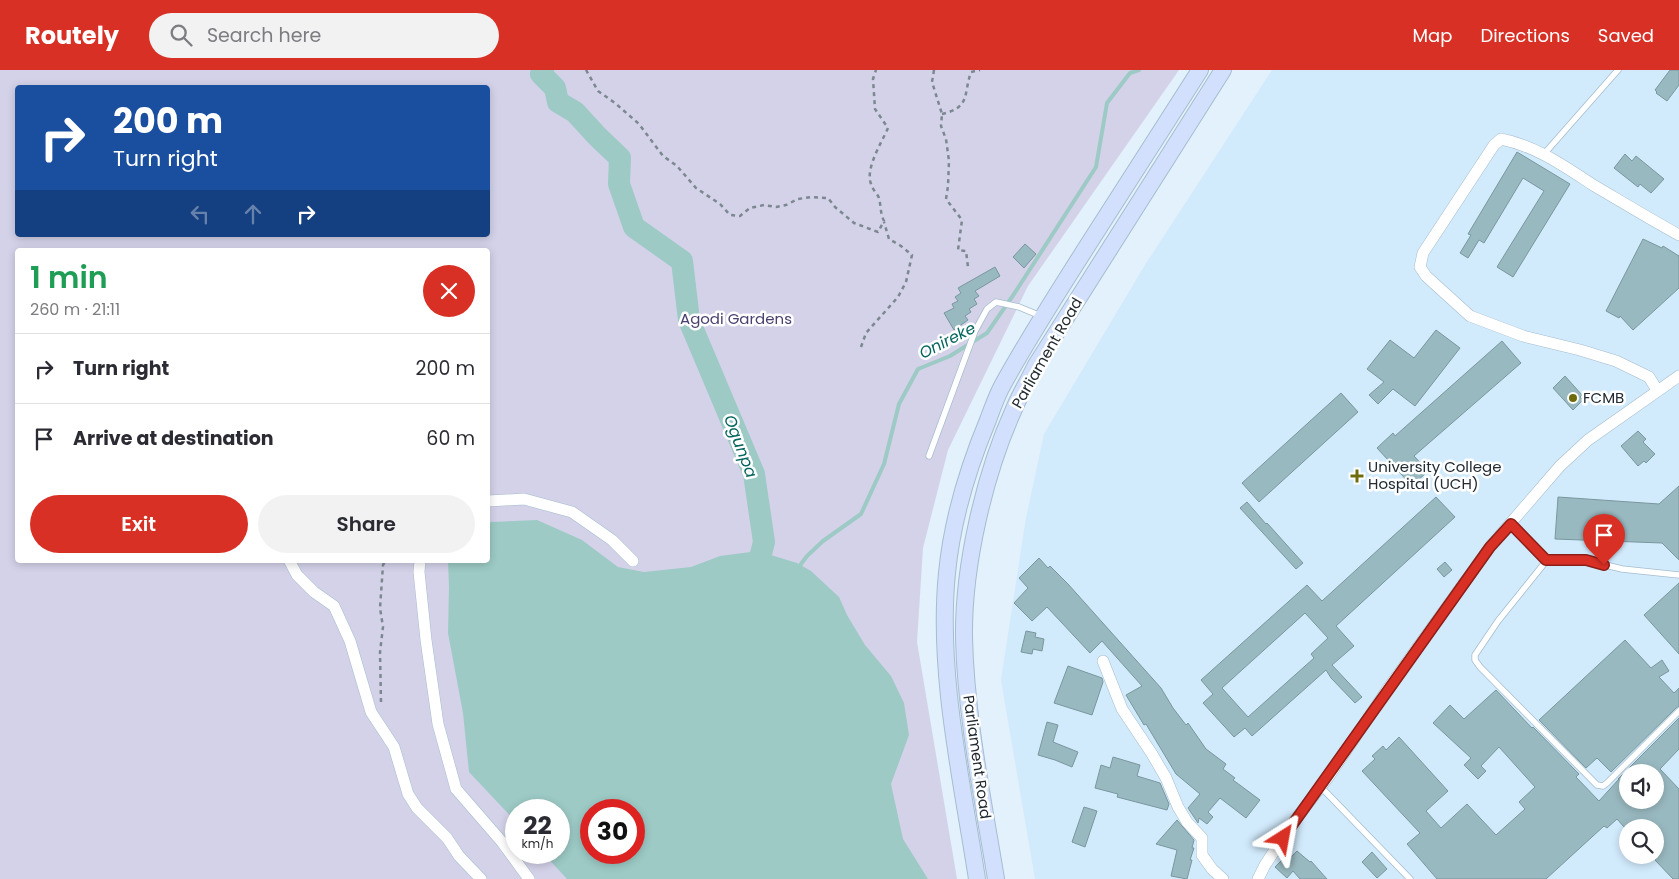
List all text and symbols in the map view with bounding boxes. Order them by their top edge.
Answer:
search box [149,13,499,58]
text: Routely [25,19,119,52]
icon: search [167,21,195,49]
text: Search here [207,22,321,49]
text: Map [1413,23,1452,48]
text: Directions [1480,23,1570,48]
text: Saved [1598,23,1654,48]
text: 200 m [113,96,223,145]
icon: right [30,105,95,170]
text: Turn right [113,143,218,174]
icon: left [186,200,214,228]
icon: ahead [239,200,267,228]
icon: right [292,200,320,228]
text: 1 min [30,256,108,299]
button: close [423,265,475,317]
street label: Parliament Road [1006,293,1087,412]
text: 260 m · 21:11 [30,298,120,321]
park label: Agodi Gardens [680,308,792,329]
water label: Onireke [915,316,980,364]
icon: right [30,355,58,383]
text: Turn right [73,355,169,382]
text: 200 m [416,355,475,382]
place label: FCMB [1583,387,1624,408]
marker: FCMB [1567,392,1579,404]
water label: Ogunpa [718,411,763,481]
icon: arrive [30,425,58,453]
text: Arrive at destination [73,425,274,452]
text: 60 m [426,425,475,452]
place label: University College Hospital (UCH) [1368,456,1501,494]
marker: University College Hospital (UCH) [1350,469,1364,483]
button: Exit [30,495,248,553]
button: Share [258,495,475,553]
pin [1583,514,1625,565]
icon: arrive [1590,521,1618,549]
street label: Parliament Road [958,694,997,820]
map controls [1619,764,1664,864]
button: sound [1619,764,1664,809]
speed limit sign: 30 [580,799,645,864]
text: 22 [523,808,552,843]
position arrow [1256,811,1308,863]
button: search [1619,819,1664,864]
text: km/h [522,835,553,852]

